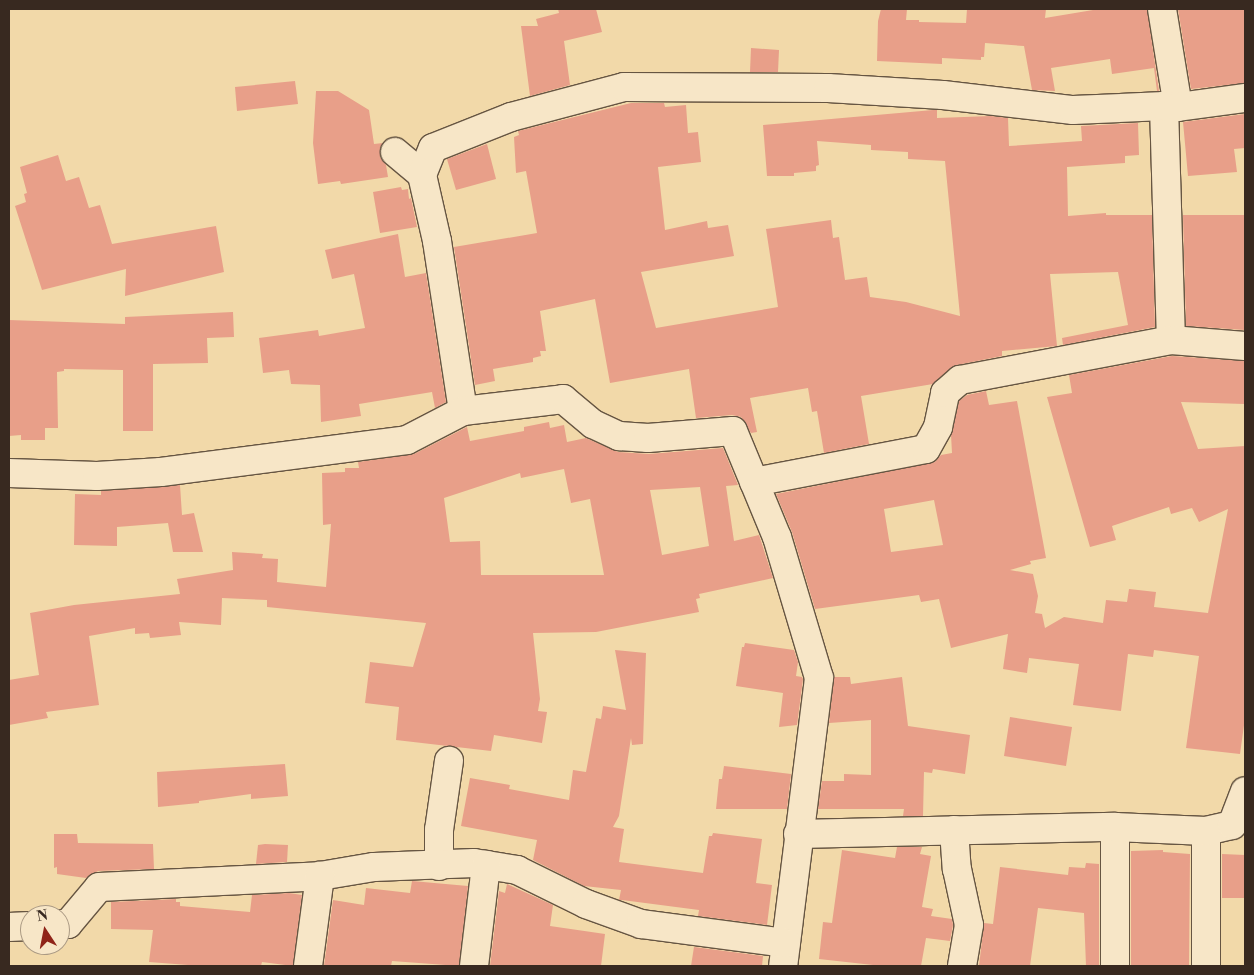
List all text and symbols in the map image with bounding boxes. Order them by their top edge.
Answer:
north arrow [20,905,70,955]
text: N [35,906,49,926]

